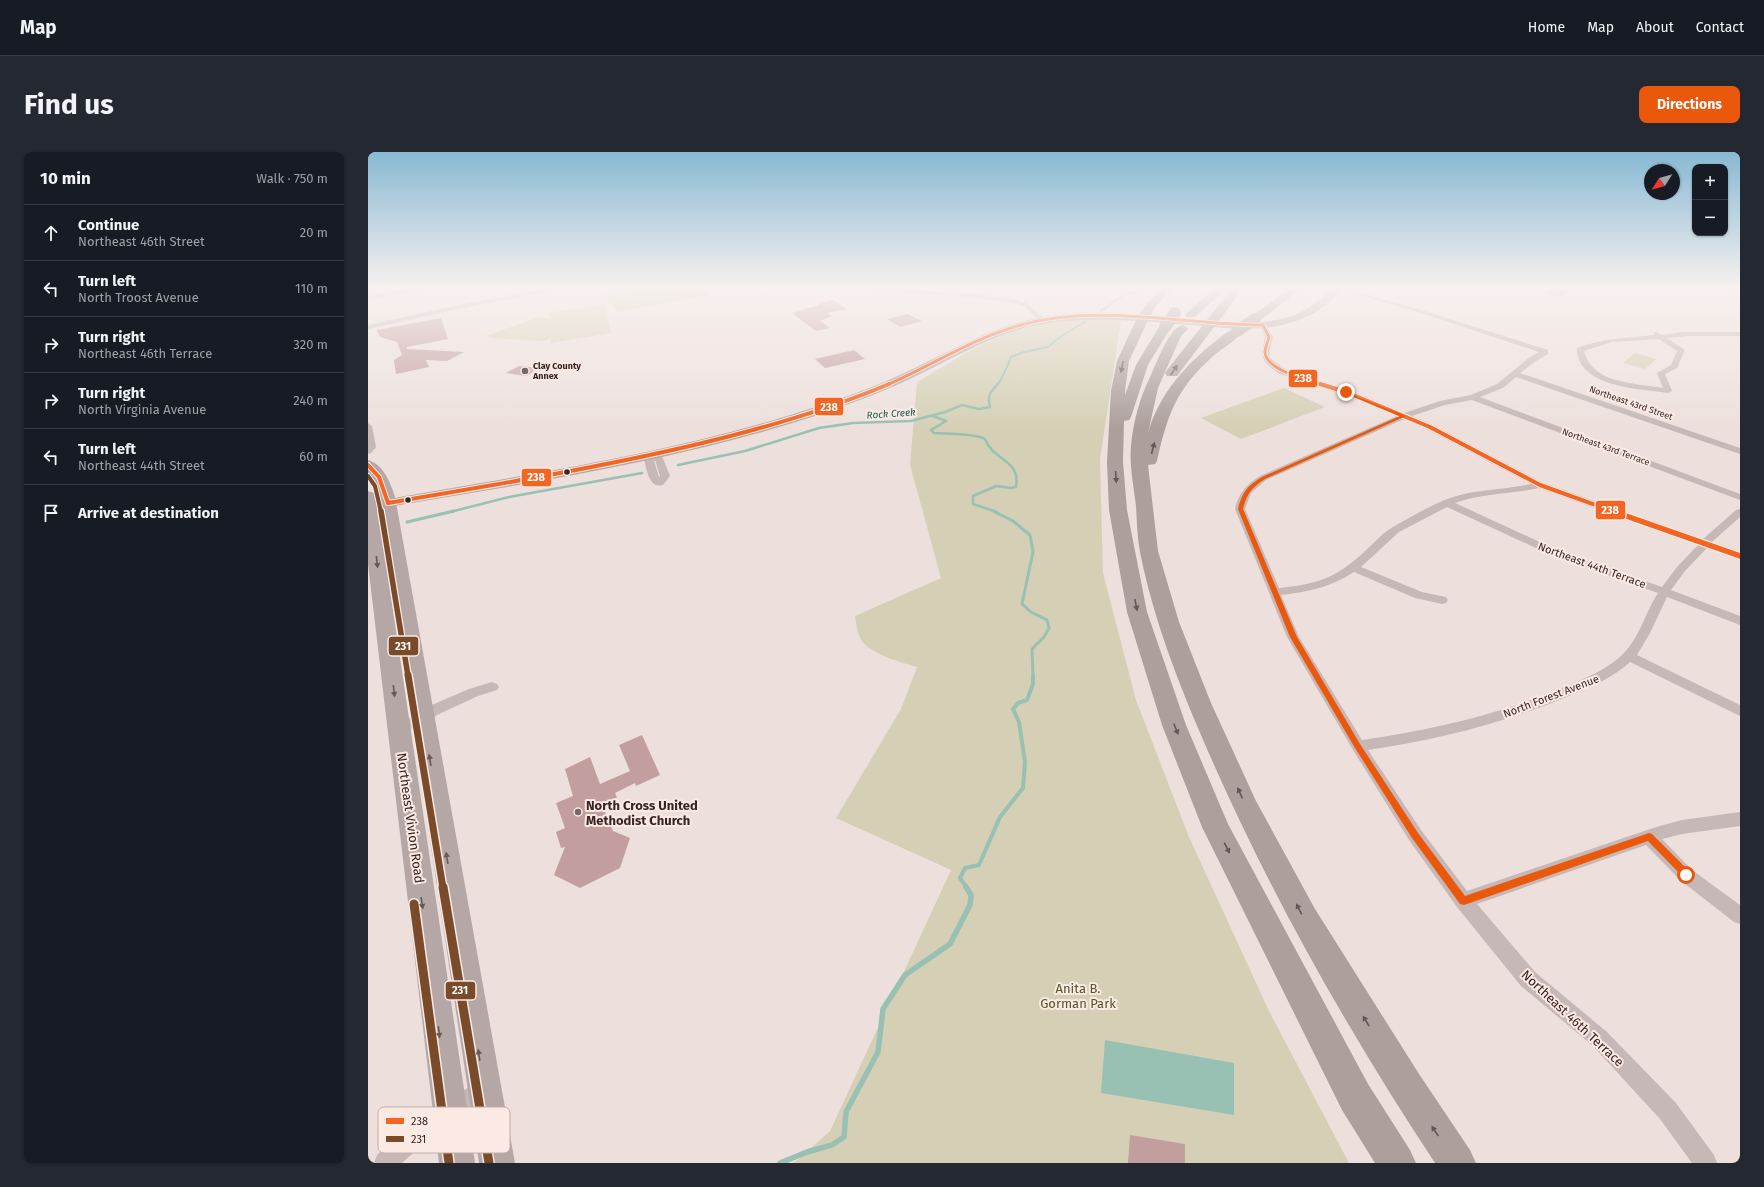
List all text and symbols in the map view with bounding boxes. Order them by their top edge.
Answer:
text: Map [20,16,57,39]
text: Home [1528,19,1565,36]
text: Map [1587,19,1614,36]
text: About [1636,19,1674,36]
text: Contact [1696,19,1744,36]
button: Directions [1639,86,1740,123]
text: Find us [24,88,114,121]
north arrow [1644,164,1680,200]
map controls [1692,164,1728,236]
button: + [1692,164,1728,200]
text: 10 min [40,168,91,189]
text: Walk · 750 m [256,171,328,186]
button: − [1692,200,1728,236]
text: Continue [78,216,139,234]
icon: ahead [40,222,62,244]
text: 20 m [300,225,328,240]
text: Northeast 46th Street [78,234,205,249]
text: Turn left [78,272,136,290]
icon: left [40,278,62,300]
text: 110 m [295,281,328,296]
text: North Troost Avenue [78,290,199,305]
text: Turn right [78,328,145,346]
icon: right [40,334,62,356]
text: 320 m [293,337,328,352]
text: Northeast 46th Terrace [78,346,212,361]
one-way arrow [1119,360,1125,373]
place label: Clay County Annex [532,361,581,381]
one-way arrow [1171,364,1178,376]
marker: Clay County Annex [520,366,530,376]
line badge: 238 [1288,369,1318,388]
text: 238 [1294,372,1312,385]
route end [1337,383,1355,401]
text: Turn right [78,384,145,402]
street label: Northeast 43rd Street [1588,384,1675,422]
icon: right [40,390,62,412]
text: 240 m [293,393,328,408]
line badge: 238 [814,397,844,416]
text: 238 [820,401,838,414]
text: North Virginia Avenue [78,402,206,417]
water label: Rock Creek [866,406,916,422]
street label: Northeast 43rd Terrace [1561,426,1651,468]
text: Turn left [78,440,136,458]
one-way arrow [1150,441,1156,454]
icon: left [40,446,62,468]
text: 60 m [299,449,328,464]
text: Northeast 44th Street [78,458,205,473]
unlabelled marker [562,467,572,477]
line badge: 238 [521,468,552,487]
text: 238 [527,471,545,484]
one-way arrow [1112,471,1119,483]
unlabelled marker [403,495,413,505]
line badge: 238 [1595,500,1626,520]
icon: arrive [40,502,62,524]
text: Arrive at destination [78,504,219,522]
text: 238 [1601,504,1619,517]
street label: Northeast 44th Terrace [1536,540,1647,591]
one-way arrow [374,556,381,568]
one-way arrow [1134,599,1140,612]
line badge: 231 [388,636,419,656]
text: 231 [395,640,411,653]
street label: North Forest Avenue [1502,672,1601,721]
one-way arrow [391,685,397,697]
one-way arrow [1173,724,1179,736]
street label: Northeast Vivion Road [394,752,427,884]
one-way arrow [427,754,433,766]
one-way arrow [1237,788,1243,799]
place label: North Cross United Methodist Church [586,798,698,828]
marker: North Cross United Methodist Church [573,807,583,817]
one-way arrow [1224,843,1231,854]
one-way arrow [444,852,450,864]
route start [1677,866,1695,884]
one-way arrow [419,897,425,909]
one-way arrow [1296,903,1302,915]
street label: Northeast 46th Terrace [1518,967,1627,1070]
line badge: 231 [445,981,476,1000]
park label: Anita B. Gorman Park [1040,981,1116,1011]
text: 231 [452,984,468,997]
one-way arrow [1362,1015,1369,1027]
one-way arrow [436,1026,443,1038]
one-way arrow [476,1049,482,1062]
legend [378,1107,510,1153]
text: 238 [411,1115,428,1128]
one-way arrow [1431,1125,1439,1136]
text: 231 [411,1133,426,1146]

